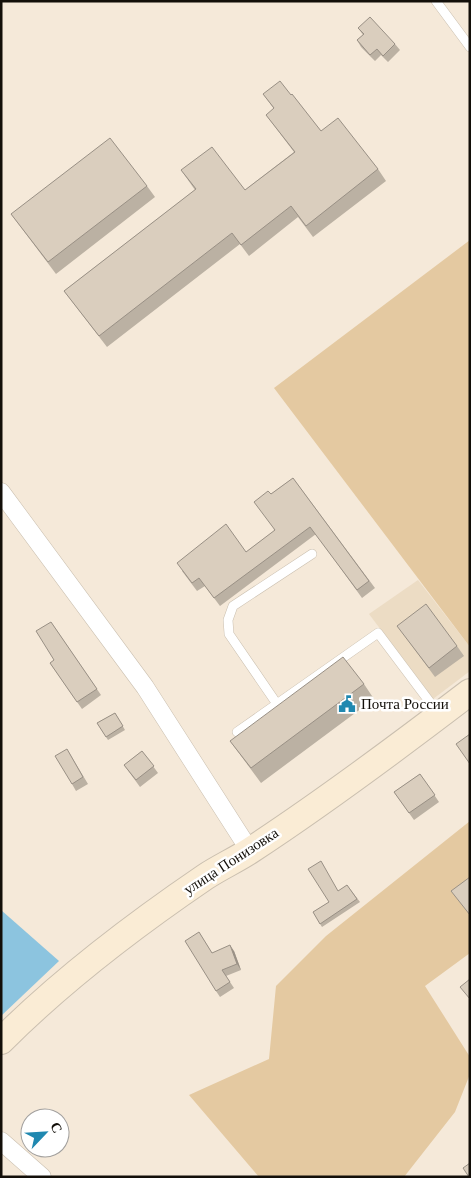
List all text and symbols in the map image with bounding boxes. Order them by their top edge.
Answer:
public building icon: Почта России [337,694,357,714]
place label: Почта России [361,696,449,712]
street label: улица Понизовка [181,824,281,897]
north arrow [20,1108,70,1158]
text: С [47,1120,65,1135]

